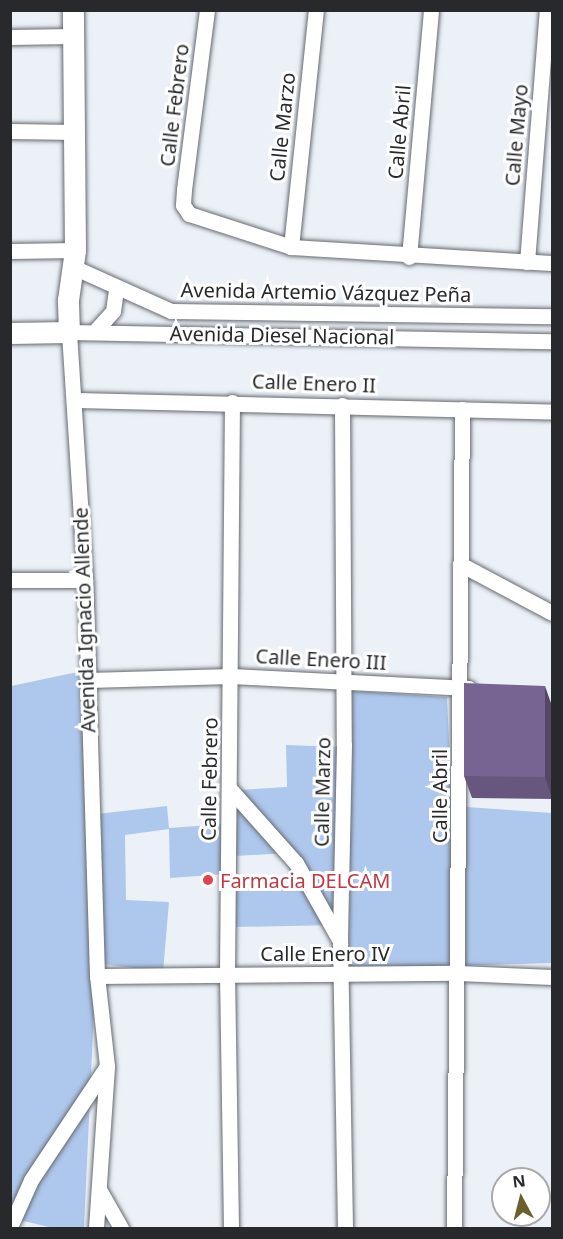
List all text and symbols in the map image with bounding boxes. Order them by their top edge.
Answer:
street label: Calle Febrero [155,42,193,168]
street label: Calle Marzo [264,71,300,183]
street label: Calle Mayo [500,83,532,187]
street label: Calle Abril [383,84,415,180]
street label: Avenida Artemio Vázquez Peña [180,277,472,307]
street label: Avenida Diesel Nacional [169,321,395,349]
street label: Calle Enero II [252,369,376,397]
street label: Avenida Ignacio Allende [68,507,100,733]
street label: Calle Enero III [255,644,387,674]
street label: Calle Febrero [196,717,222,841]
street label: Calle Marzo [309,737,335,847]
street label: Calle Abril [427,749,451,843]
place label: Farmacia DELCAM [220,868,390,892]
marker: Farmacia DELCAM [201,873,215,887]
street label: Calle Enero IV [260,941,390,965]
north arrow [491,1167,551,1227]
text: N [511,1169,527,1193]

